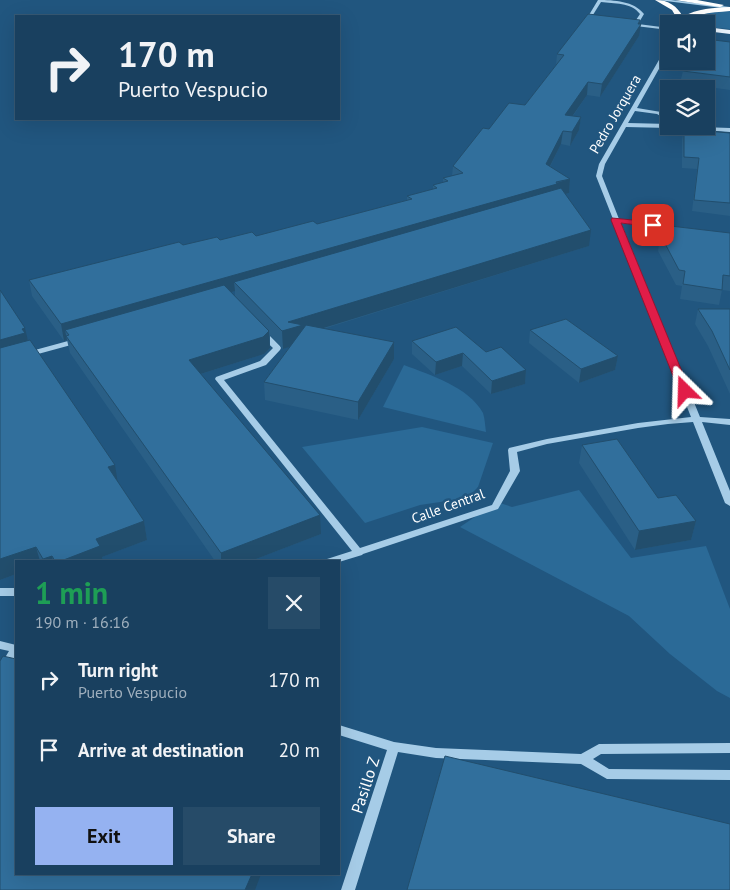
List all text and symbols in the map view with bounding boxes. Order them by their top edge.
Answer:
map controls [660,15,715,135]
button: sound [660,15,715,70]
text: 170 m [118,31,215,77]
icon: right [35,35,100,100]
street label: Pedro Jorquera [585,71,645,157]
text: Puerto Vespucio [118,75,268,103]
button: layers [660,80,715,135]
pin [632,204,674,246]
icon: arrive [639,211,667,239]
position arrow [658,364,710,416]
street label: Calle Central [409,484,487,528]
text: 1 min [35,573,108,612]
button: close [268,577,320,629]
text: 190 m · 16:16 [35,612,130,632]
text: Turn right [78,658,158,682]
icon: right [35,666,63,694]
text: 170 m [268,668,320,692]
text: Puerto Vespucio [78,682,187,702]
icon: arrive [35,736,63,764]
text: Arrive at destination [78,738,244,762]
text: 20 m [279,738,320,762]
street label: Pasillo Z [347,754,384,816]
button: Exit [35,807,173,865]
button: Share [183,807,320,865]

